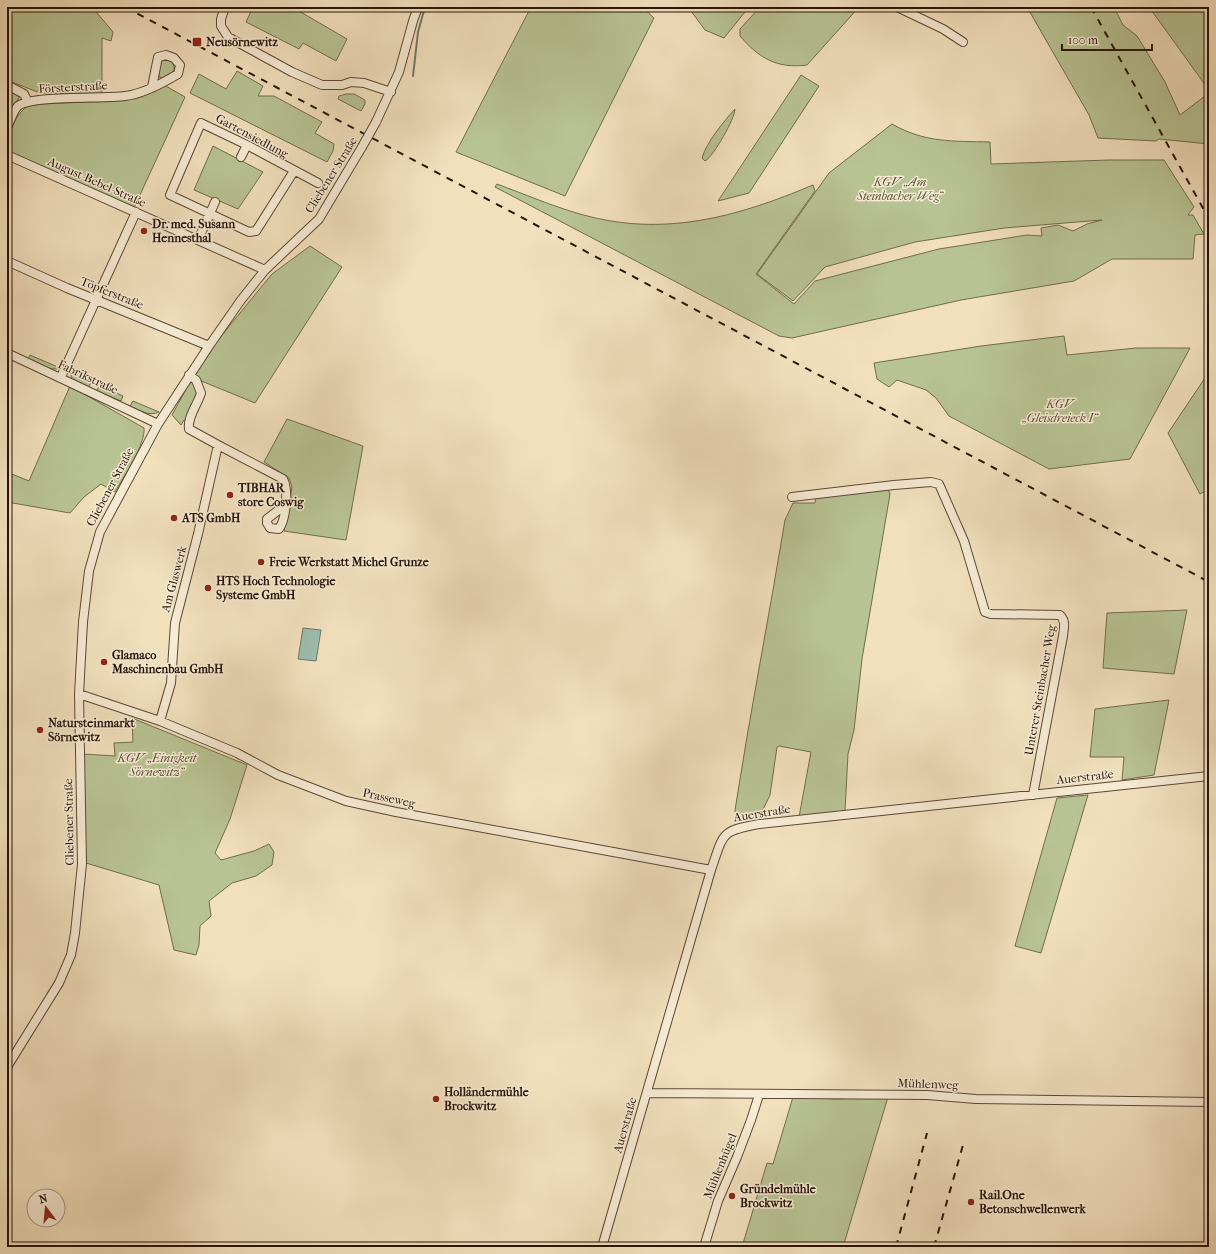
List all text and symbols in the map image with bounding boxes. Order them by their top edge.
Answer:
scale bar [1062,26,1152,52]
text: 100 m [1068,33,1098,47]
place label: Neusörnewitz [206,35,279,49]
marker: Neusörnewitz [191,36,203,48]
street label: Försterstraße [38,78,108,96]
street label: Gartensiedlung [213,111,291,161]
street label: Cliebener Straße [302,134,360,216]
street label: August-Bebel-Straße [45,154,148,210]
park label: KGV „Am Steinbacher Weg“ [856,175,945,203]
place label: Dr. med. Susann Hennesthal [152,217,236,245]
marker: Dr. med. Susann Hennesthal [139,226,149,236]
street label: Töpferstraße [78,274,146,312]
street label: Fabrikstraße [56,357,120,397]
park label: KGV „Gleisdreieck I“ [1021,397,1099,425]
street label: Cliebener Straße [83,445,137,529]
place label: TIBHAR store Coswig [237,481,304,510]
marker: TIBHAR store Coswig [225,490,235,500]
place label: ATS GmbH [181,511,241,525]
marker: ATS GmbH [169,513,179,523]
street label: Am Glaswerk [158,544,190,615]
place label: Freie Werkstatt Michel Grunze [268,555,429,569]
marker: Freie Werkstatt Michel Grunze [256,557,266,567]
place label: HTS Hoch Technologie Systeme GmbH [216,574,335,603]
marker: HTS Hoch Technologie Systeme GmbH [203,583,213,593]
street label: Unterer Steinbacher Weg [1022,623,1059,757]
place label: Glamaco Maschinenbau GmbH [111,648,224,676]
marker: Glamaco Maschinenbau GmbH [99,657,109,667]
place label: Natursteinmarkt Sörnewitz [48,716,135,744]
marker: Natursteinmarkt Sörnewitz [35,725,45,735]
park label: KGV „Einigkeit Sörnewitz“ [116,751,198,779]
street label: Auerstraße [1055,767,1114,787]
street label: Cliebener Straße [61,778,77,866]
street label: Prasseweg [361,786,417,811]
street label: Auerstraße [732,802,791,825]
street label: Mühlenweg [897,1076,959,1092]
place label: Holländermühle Brockwitz [444,1085,529,1113]
marker: Holländermühle Brockwitz [431,1094,441,1104]
street label: Auerstraße [610,1095,640,1155]
street label: Mühlenhügel [700,1131,740,1201]
place label: Gründelmühle Brockwitz [740,1182,816,1210]
north arrow [26,1188,66,1228]
place label: Rail.One Betonschwellenwerk [979,1188,1087,1216]
text: N [38,1191,50,1206]
marker: Gründelmühle Brockwitz [727,1191,737,1201]
marker: Rail.One Betonschwellenwerk [966,1197,976,1207]

